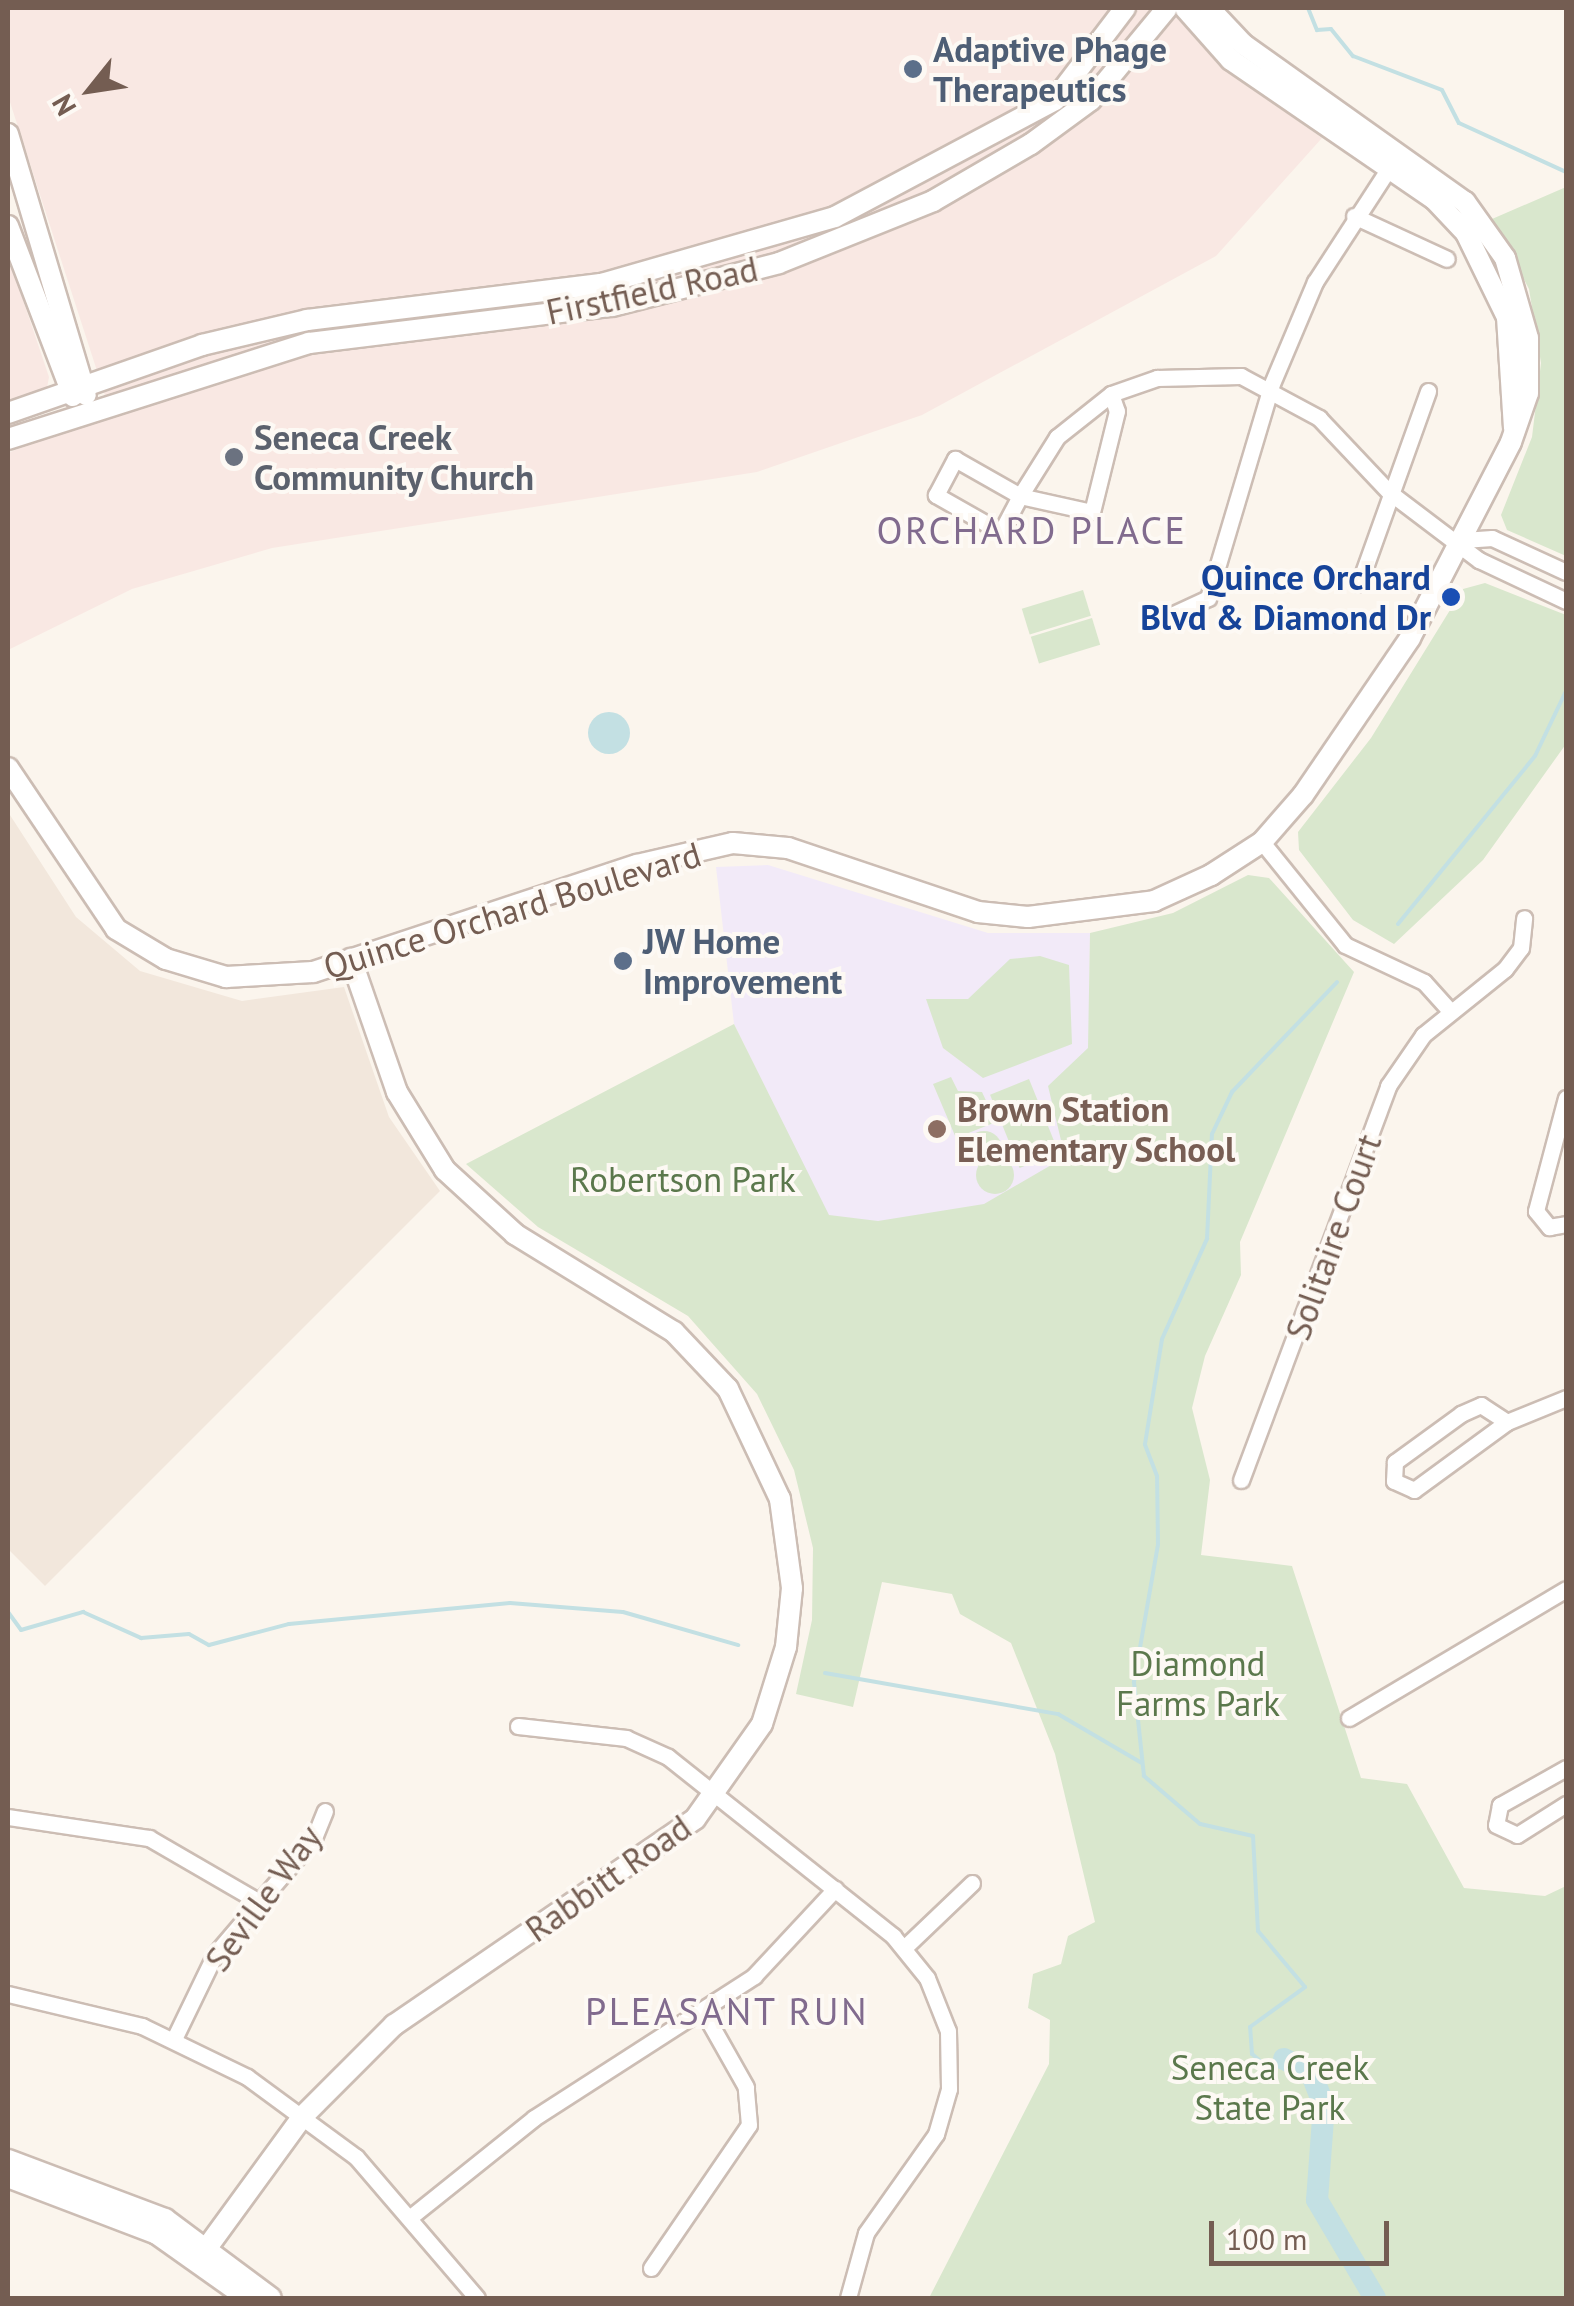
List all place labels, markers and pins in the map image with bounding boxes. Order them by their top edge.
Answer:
place label: Adaptive Phage Therapeutics [933,28,1167,110]
marker: Adaptive Phage Therapeutics [902,58,924,80]
place label: Seneca Creek Community Church [254,416,536,498]
marker: Seneca Creek Community Church [223,446,245,468]
place label: Quince Orchard Blvd & Diamond Dr [1140,556,1431,638]
marker: Quince Orchard Blvd & Diamond Dr [1440,586,1462,608]
place label: JW Home Improvement [643,920,842,1002]
marker: JW Home Improvement [612,950,634,972]
place label: Brown Station Elementary School [957,1088,1236,1170]
marker: Brown Station Elementary School [926,1118,948,1140]

